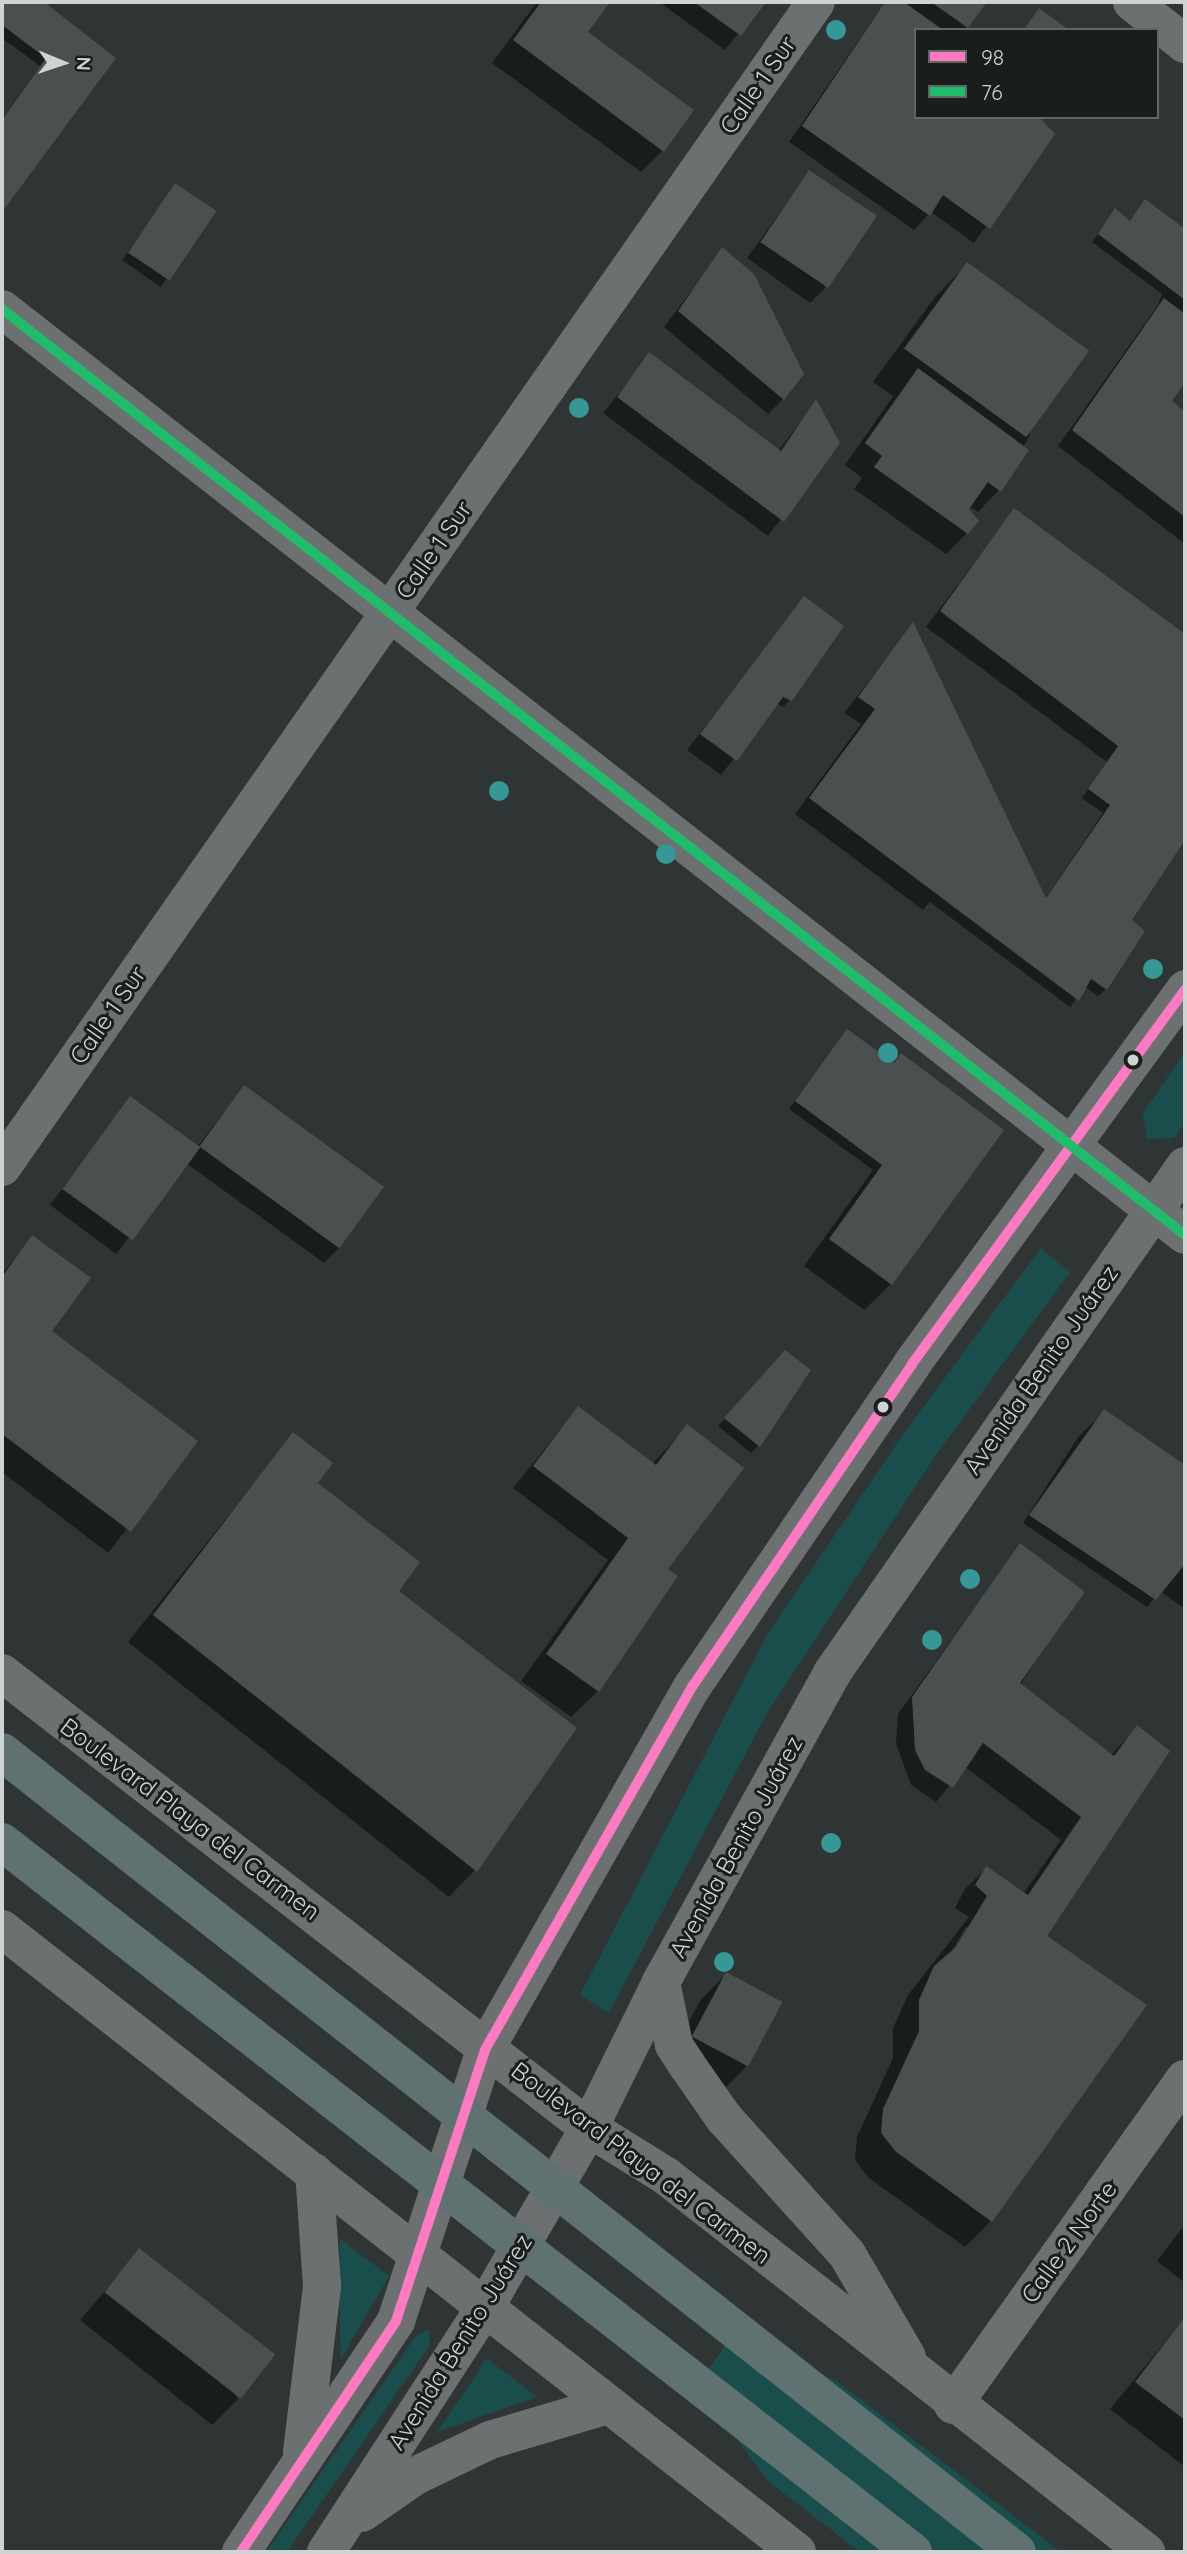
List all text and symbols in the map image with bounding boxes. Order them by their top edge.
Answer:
north arrow [28,28,98,98]
legend [914,28,1159,119]
street label: Calle 1 Sur [714,30,802,140]
text: 98 [981,44,1004,70]
text: N [72,56,96,71]
text: 76 [981,79,1002,105]
street label: Calle 1 Sur [390,495,478,605]
street label: Calle 1 Sur [64,960,152,1070]
unlabelled marker [1126,1053,1140,1067]
street label: Avenida Benito Juárez [958,1260,1124,1480]
unlabelled marker [876,1400,890,1414]
street label: Boulevard Playa del Carmen [55,1712,325,1926]
street label: Avenida Benito Juárez [663,1731,809,1963]
street label: Boulevard Playa del Carmen [506,2056,776,2270]
street label: Calle 2 Norte [1015,2175,1123,2309]
street label: Avenida Benito Juárez [382,2229,538,2455]

